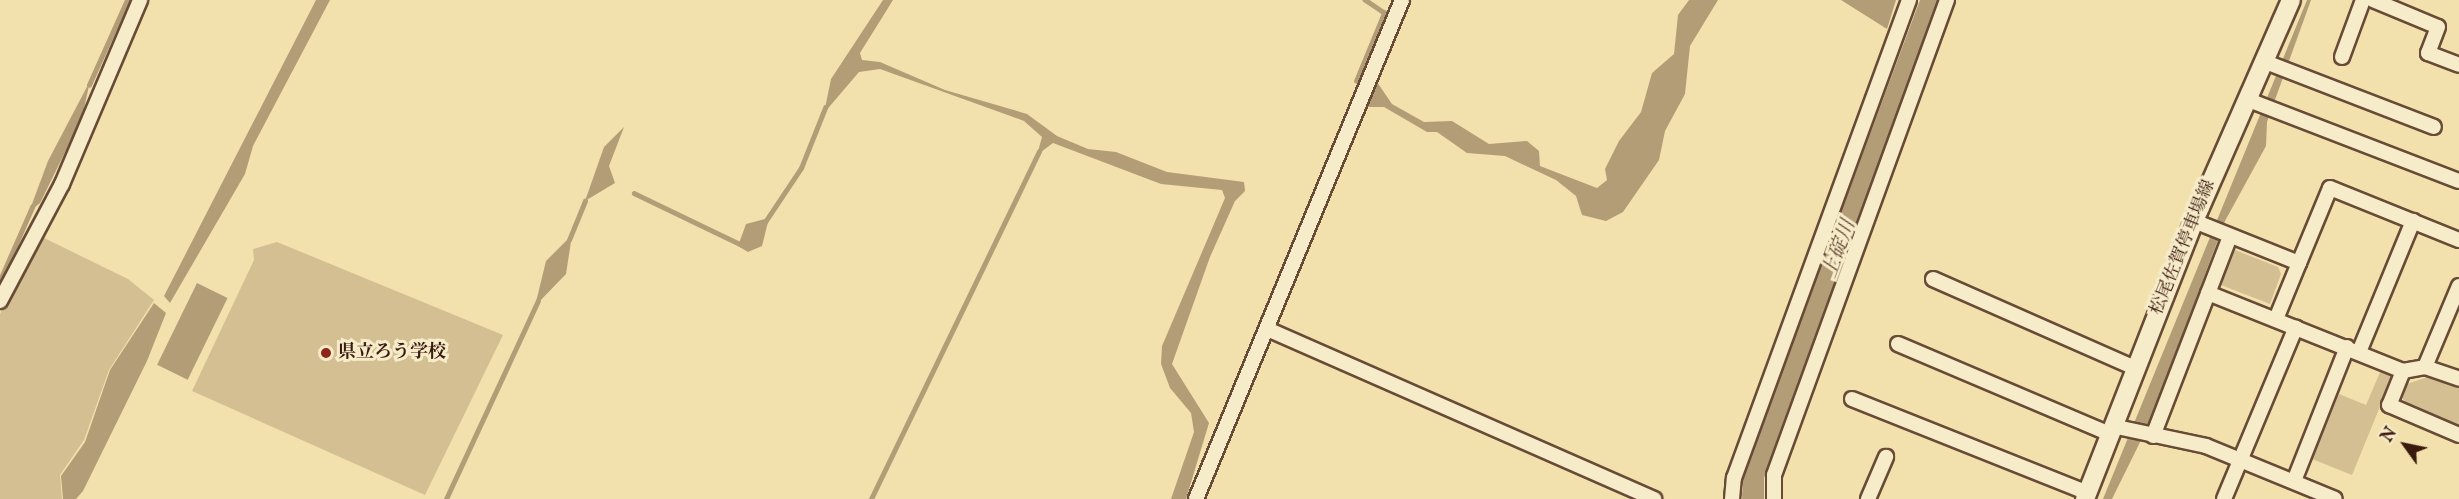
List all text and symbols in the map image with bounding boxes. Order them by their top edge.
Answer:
street label: 松尾佐賀停車場線 [2147,177,2221,319]
water label: 上碇川 [1817,217,1861,281]
place label: 県立ろう学校 [338,342,446,364]
marker: 県立ろう学校 [319,346,333,360]
north arrow [2375,415,2435,475]
text: N [2378,424,2402,446]

